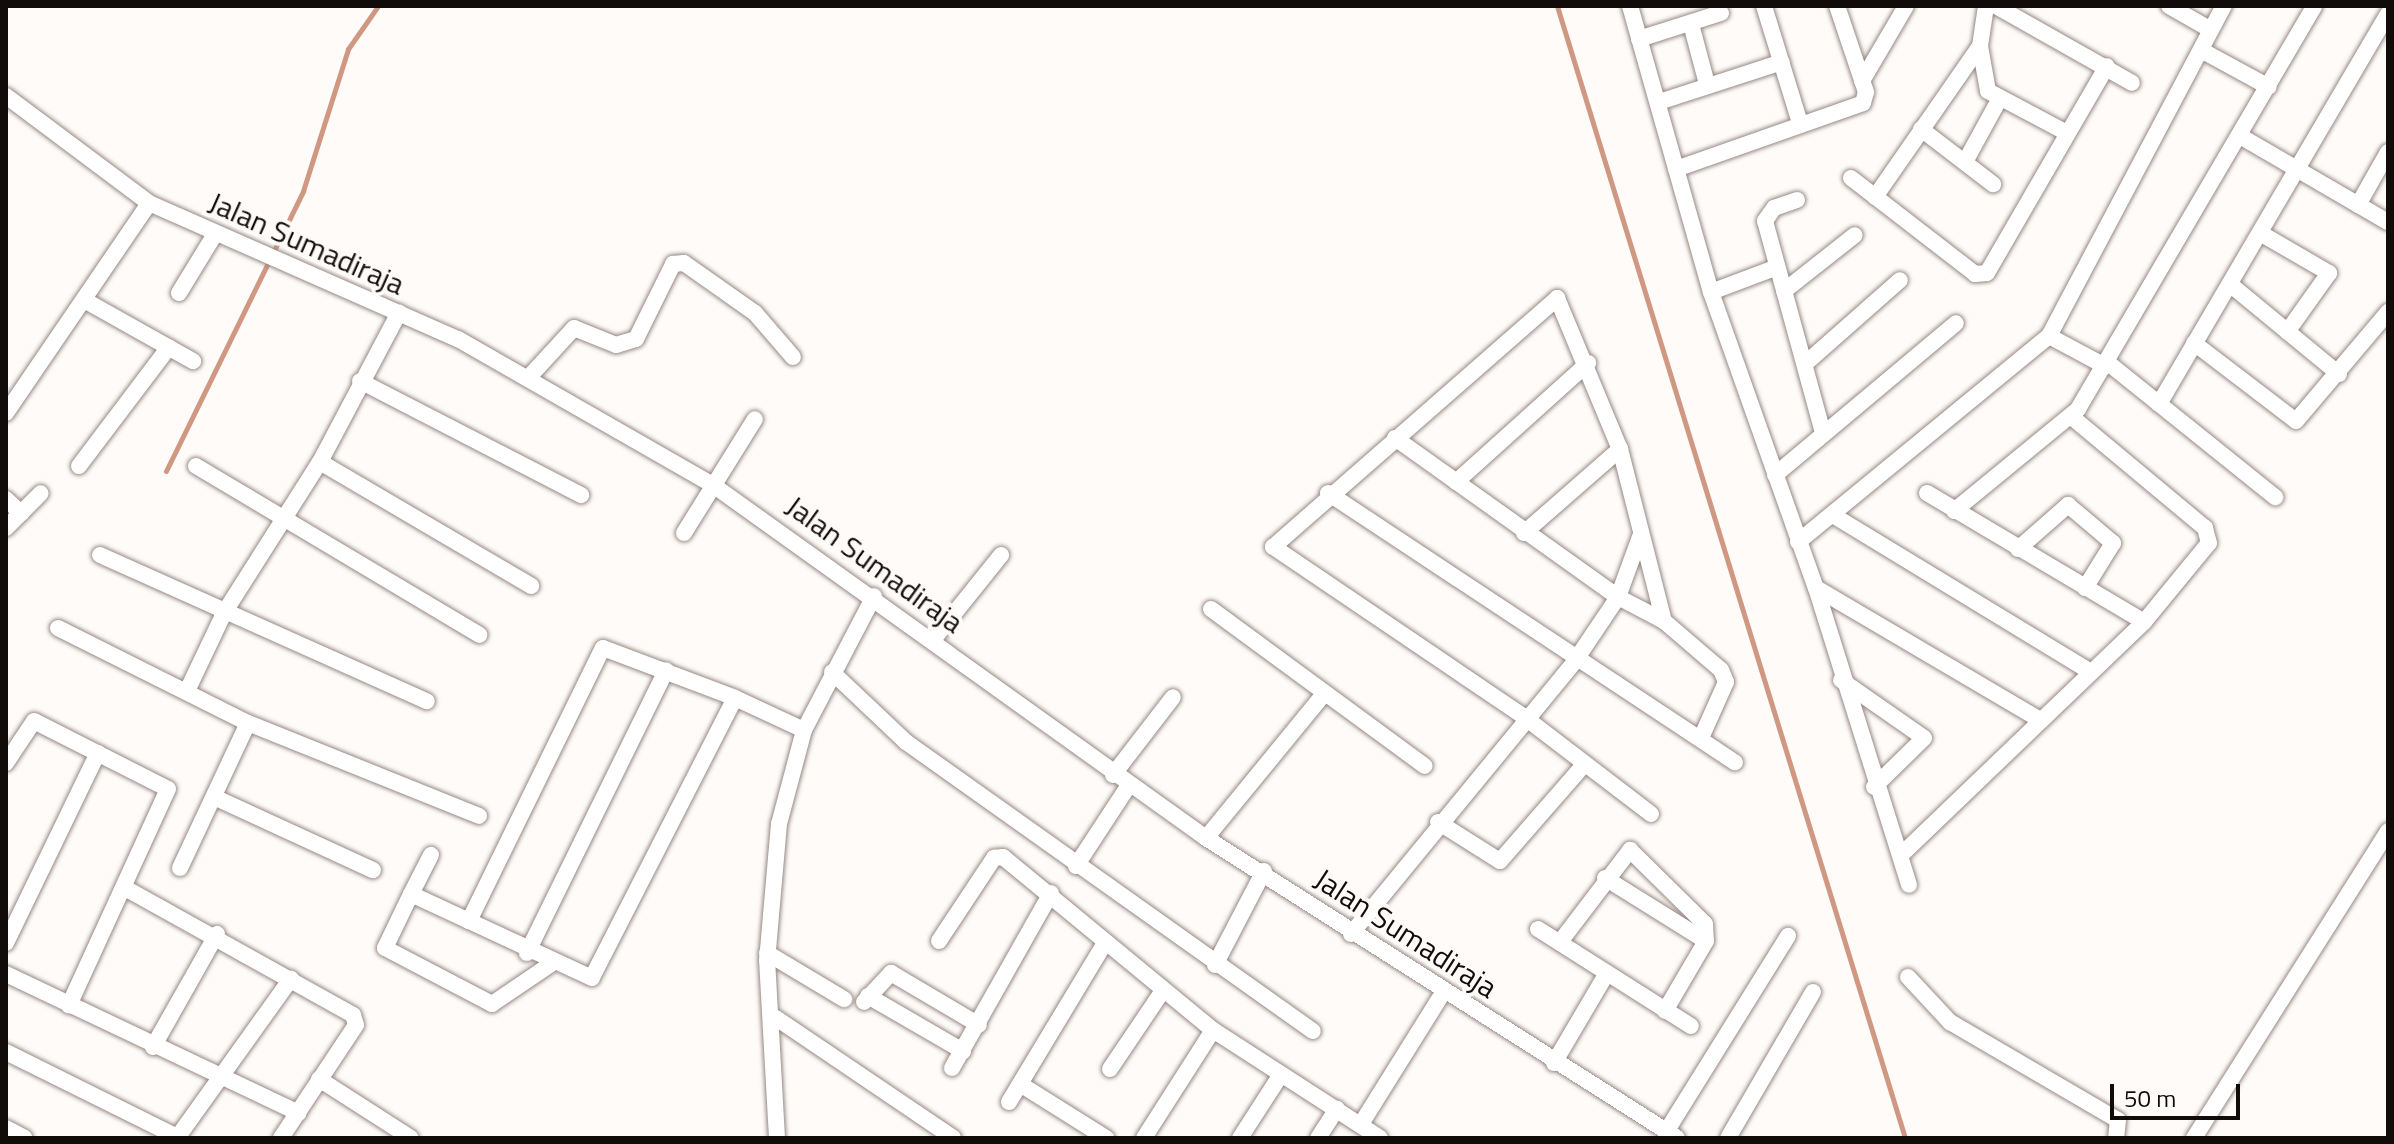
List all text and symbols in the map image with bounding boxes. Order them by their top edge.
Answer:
street label: Jalan Sumadiraja [204,184,410,302]
street label: Jalan Sumadiraja [779,488,971,640]
street label: Jalan Sumadiraja [1308,861,1504,1005]
scale bar [2114,1068,2244,1118]
text: 50 m [2124,1080,2176,1116]

